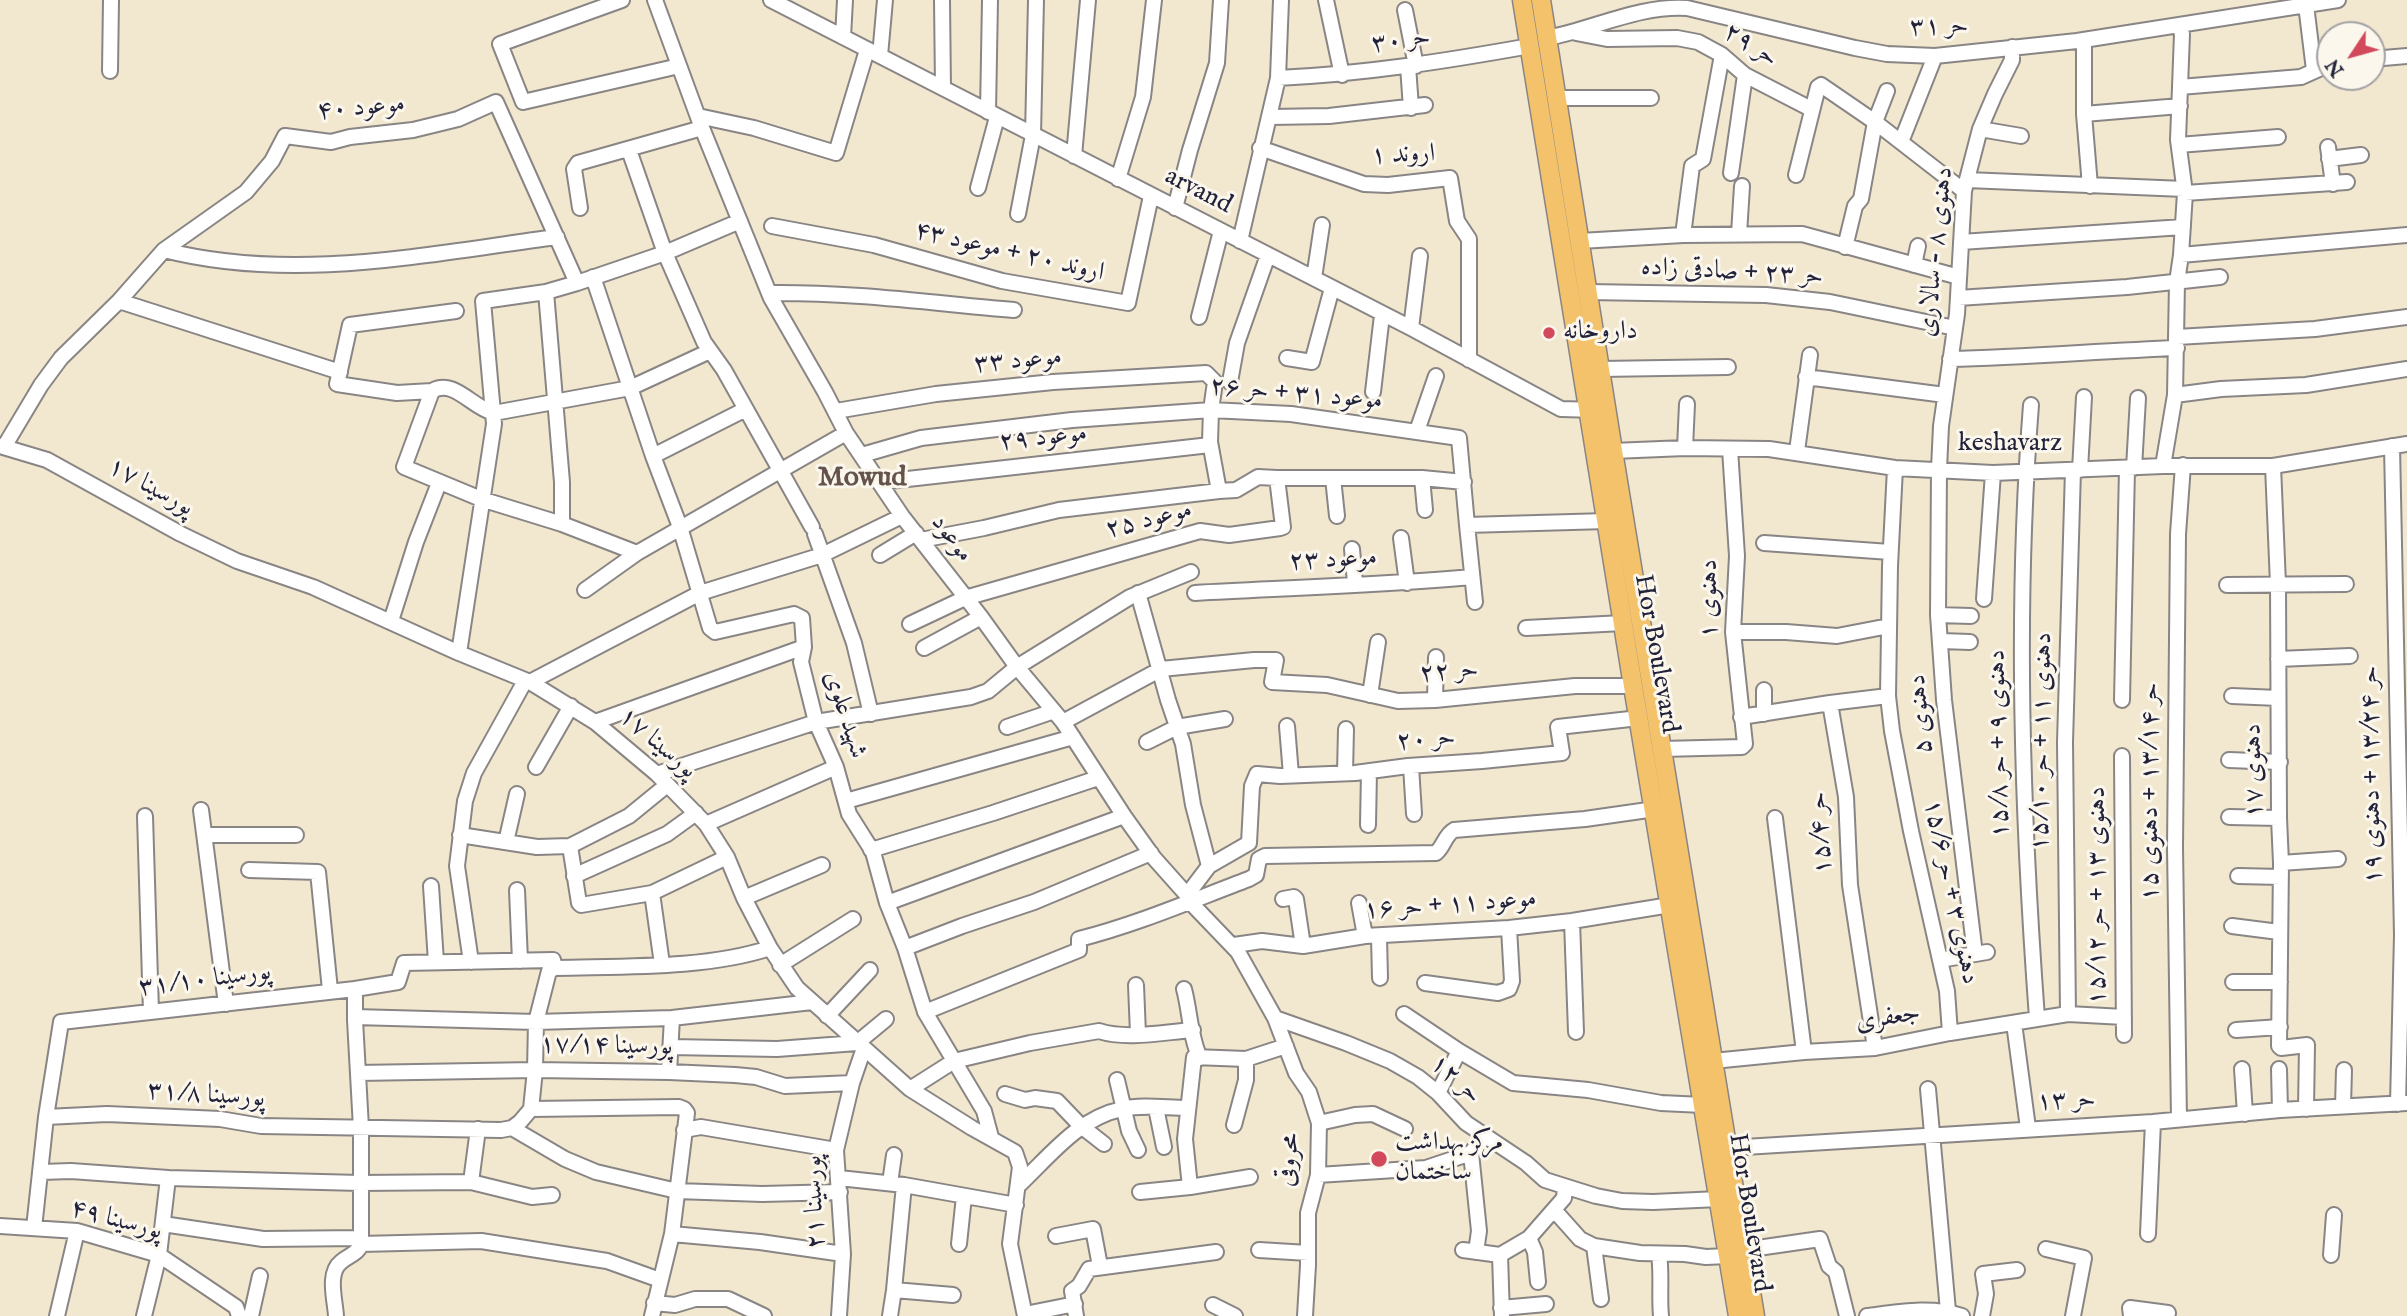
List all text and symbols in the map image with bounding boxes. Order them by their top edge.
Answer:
street label: حر ۳۱ [1909,11,1969,45]
street label: حر ۲۹ [1717,17,1783,75]
north arrow [2316,21,2386,91]
street label: حر ۳۰ [1370,22,1432,62]
text: N [2321,53,2350,81]
street label: موعود ۴۰ [316,90,406,128]
street label: اروند ۱ [1370,139,1436,173]
street label: arvand [1159,162,1237,222]
street label: دهنوی ۸ - سالاری [1913,166,1961,338]
street label: اروند ۲۰ + موعود ۴۳ [911,216,1107,290]
street label: حر ۲۳ + صادقی زاده [1640,253,1824,293]
place label: داروخانه [1563,317,1638,349]
marker: داروخانه [1541,325,1557,341]
street label: موعود ۳۳ [973,343,1063,381]
street label: موعود ۳۱ + حر ۲۶ [1208,372,1384,418]
street label: موعود ۲۹ [997,419,1089,459]
street label: keshavarz [1958,429,2062,461]
street label: پورسینا ۱۷ [101,452,199,524]
district label: Mowud [818,462,906,496]
street label: موعود ۲۵ [1102,495,1196,547]
street label: موعود [923,509,979,569]
street label: موعود ۲۳ [1288,543,1378,579]
street label: دهنوی ۱ [1695,559,1727,639]
street label: Hor Boulevard [1626,572,1684,736]
street label: دهنوی ۱۱ + حر ۱۵/۱۰ [2025,632,2061,852]
street label: دهنوی ۹ + حر ۱۵/۸ [1983,649,2017,839]
street label: حر ۲۲ [1418,655,1480,691]
street label: حر ۱۳/۲۴ + دهنوی ۱۹ [2355,665,2391,885]
street label: شهید علوی [815,667,873,763]
street label: دهنوی ۵ [1903,673,1941,755]
street label: حر ۱۳/۱۴ + دهنوی ۱۵ [2136,683,2168,901]
street label: پورسینا ۱۷ [611,701,703,787]
street label: حر ۲۰ [1395,723,1457,759]
street label: دهنوی ۱۷ [2239,723,2271,819]
street label: دهنوی ۱۳ + حر ۱۵/۱۲ [2083,787,2115,1005]
street label: حر ۱۵/۴ [1804,791,1840,875]
street label: دهنوی ۳ + حر ۱۵/۶ [1915,797,1985,987]
street label: موعود ۱۱ + حر ۱۶ [1363,884,1537,928]
street label: پورسینا ۳۱/۱۰ [137,957,273,1005]
street label: جعفری [1853,998,1923,1040]
street label: پورسینا ۱۷/۱۴ [539,1030,673,1064]
street label: حر ۱۲ [1423,1049,1487,1111]
street label: پورسینا ۳۱/۸ [146,1076,266,1116]
street label: حر ۱۳ [2036,1085,2096,1119]
place label: مرکز بهداشت ساختمان [1395,1128,1503,1190]
street label: Hor Boulevard [1720,1131,1776,1295]
street label: محروقی [1272,1132,1308,1188]
marker: مرکز بهداشت ساختمان [1369,1149,1389,1169]
street label: پورسینا ۲۱ [799,1155,833,1249]
street label: پورسینا ۴۹ [67,1194,165,1248]

